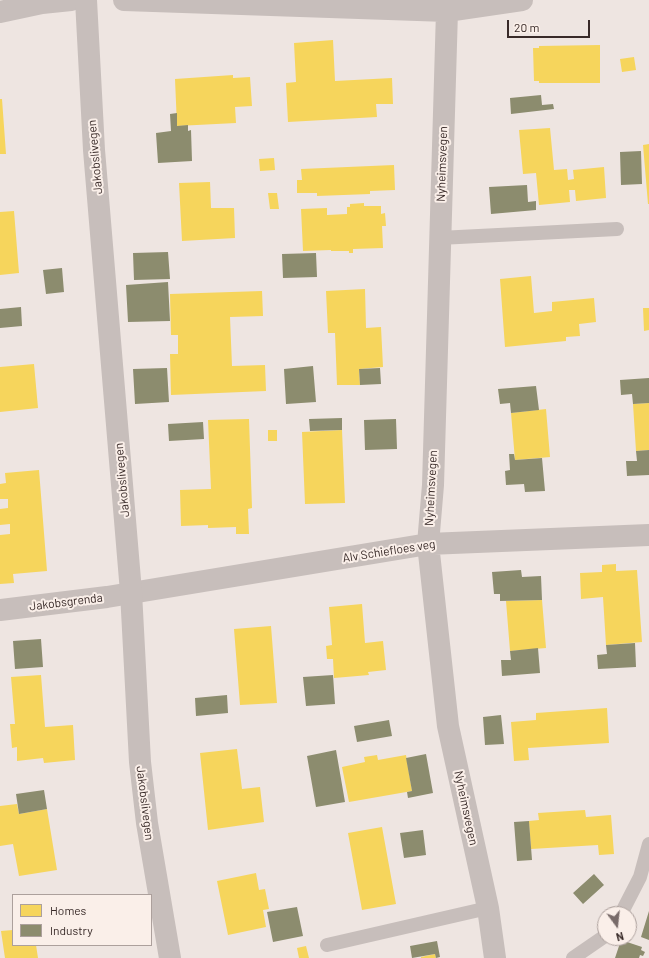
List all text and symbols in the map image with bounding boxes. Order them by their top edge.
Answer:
scale bar [509,12,592,38]
text: 20 m [514,20,540,34]
street label: Jakobslivegen [85,119,105,195]
street label: Nyheimsvegen [433,126,451,202]
street label: Jakobslivegen [112,442,132,518]
street label: Nyheimsvegen [422,450,440,526]
street label: Alv Schiefloes veg [342,537,436,565]
street label: Jakobsgrenda [28,590,104,614]
street label: Jakobslivegen [133,765,157,841]
street label: Nyheimsvegen [451,769,481,847]
legend [12,894,152,946]
text: Homes [50,903,86,917]
north arrow [597,906,637,946]
text: Industry [50,923,93,937]
text: N [615,930,625,944]

